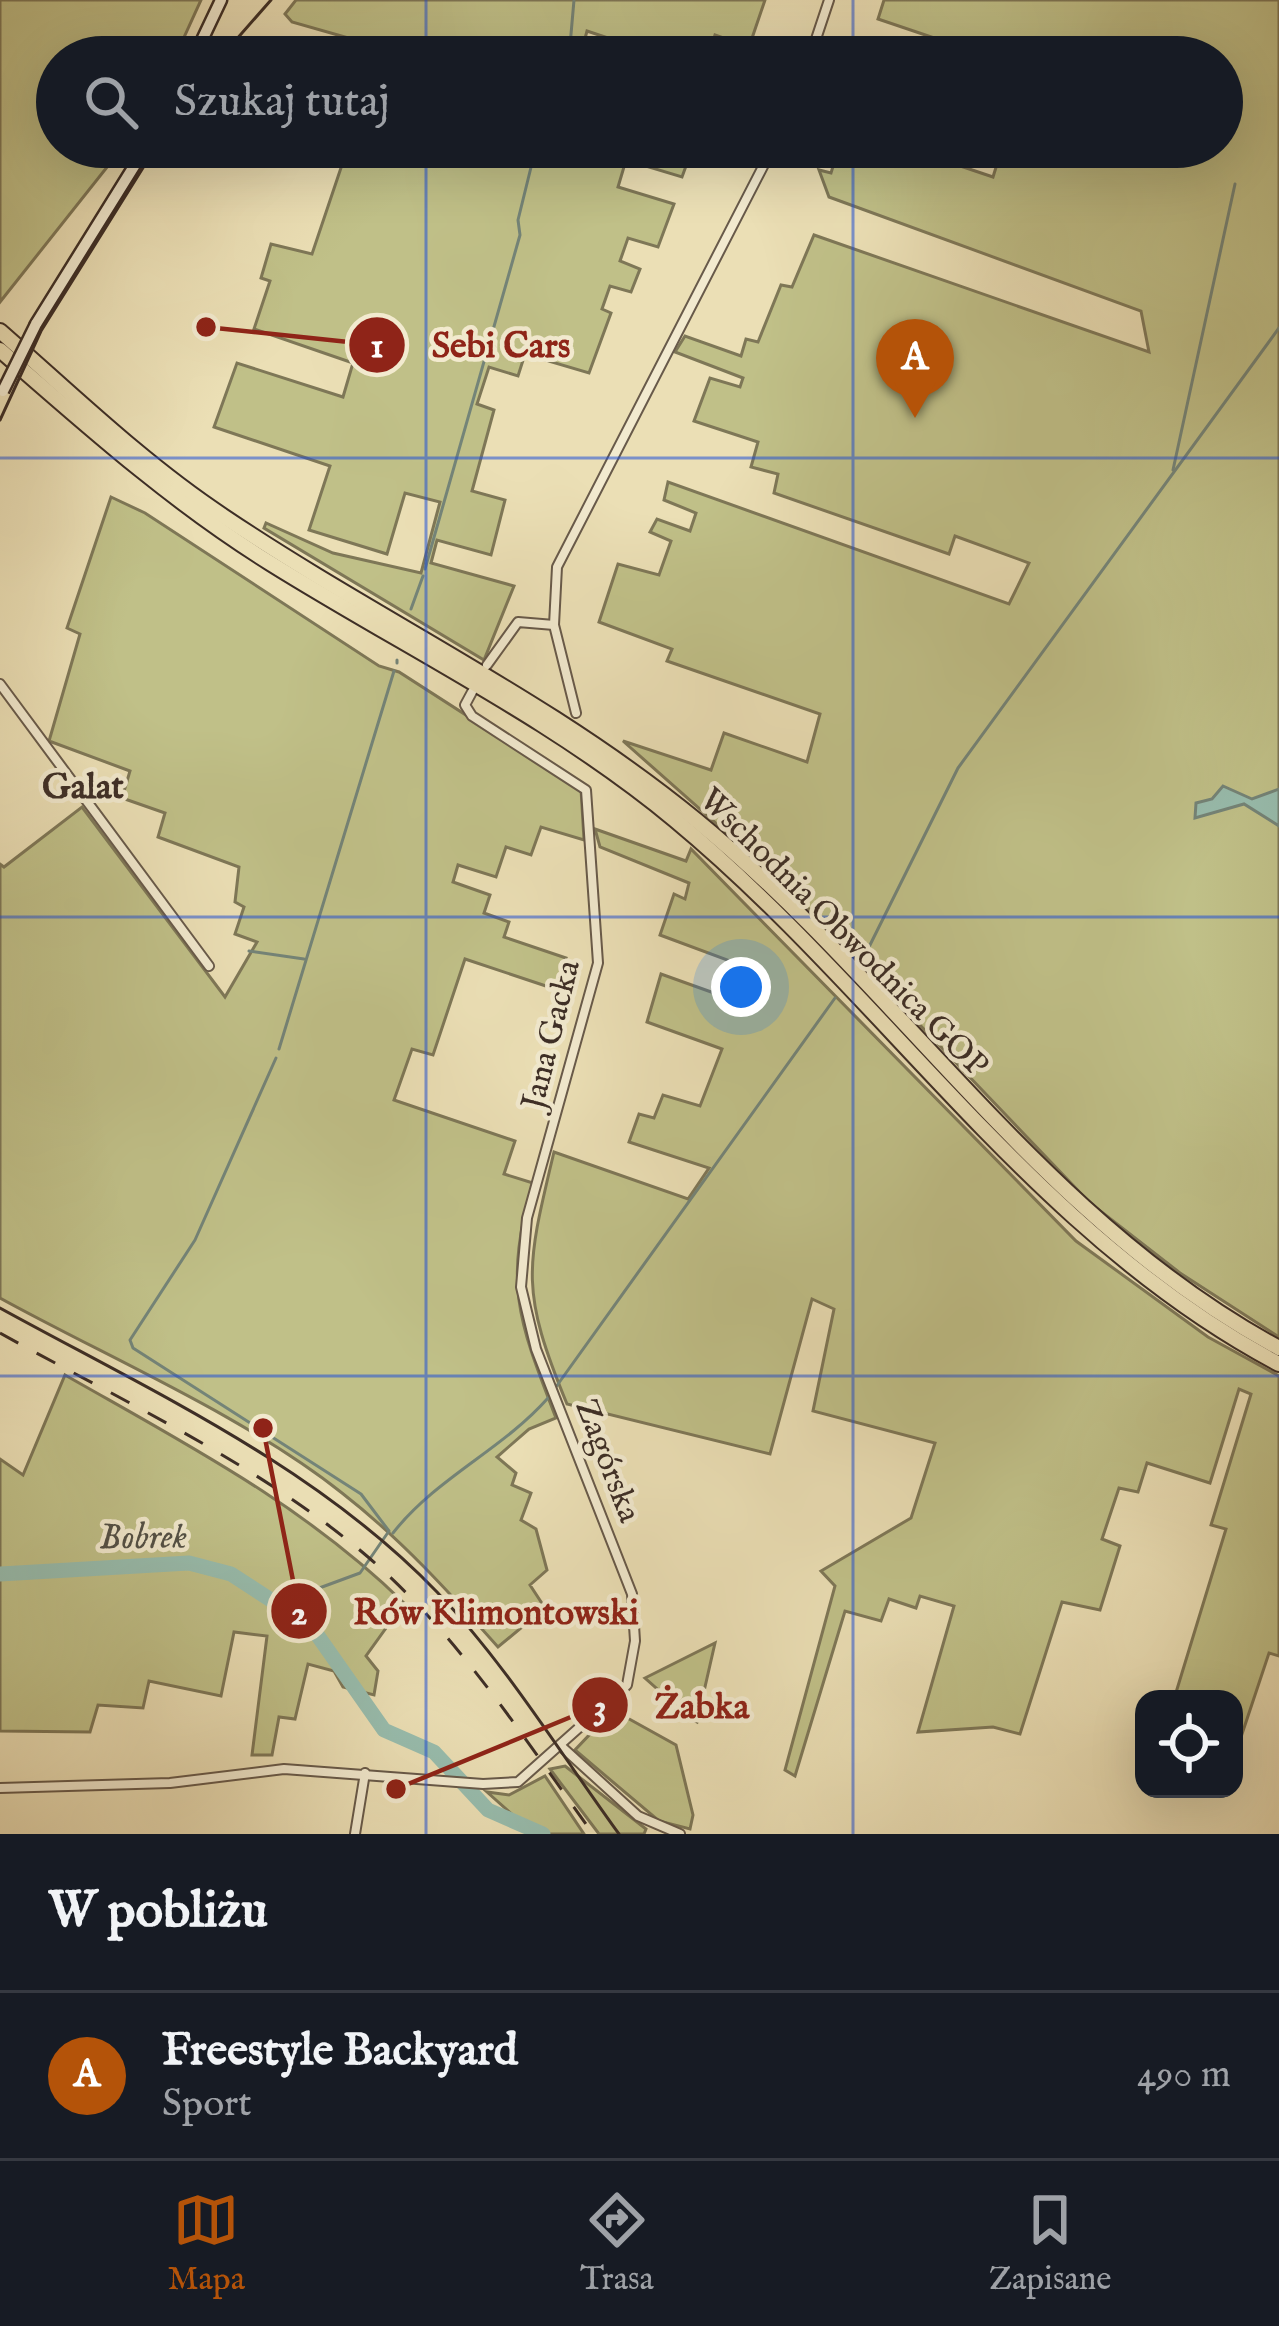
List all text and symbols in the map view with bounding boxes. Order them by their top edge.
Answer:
search box [36,36,1243,168]
icon: search [78,69,144,135]
text: Szukaj tutaj [174,74,390,131]
callout: Sebi Cars [347,309,594,381]
pin: A [876,319,954,418]
text: 1 [370,324,384,370]
text: Sebi Cars [432,324,570,370]
district label: Galat [42,765,125,811]
street label: Wschodnia Obwodnica GOP [690,780,996,1086]
street label: Jana Gacka [512,955,591,1118]
your location [711,957,771,1017]
street label: Zagórska [564,1393,650,1529]
water label: Bobrek [99,1514,187,1562]
callout: Rów Klimontowski [269,1575,663,1647]
text: 2 [291,1591,308,1637]
text: Rów Klimontowski [353,1591,639,1637]
callout: Żabka [570,1669,773,1741]
text: Żabka [655,1684,751,1731]
text: 3 [593,1685,607,1731]
map controls [1135,1690,1243,1798]
button: locate [1135,1690,1243,1798]
text: W pobliżu [48,1880,268,1945]
text: Freestyle Backyard [162,2023,518,2080]
text: A [74,2051,100,2100]
text: 490 m [1137,2051,1231,2100]
text: Sport [162,2080,252,2129]
tab: Mapa [168,2187,245,2301]
tab: Trasa [580,2187,654,2301]
tab: Zapisane [989,2187,1111,2301]

